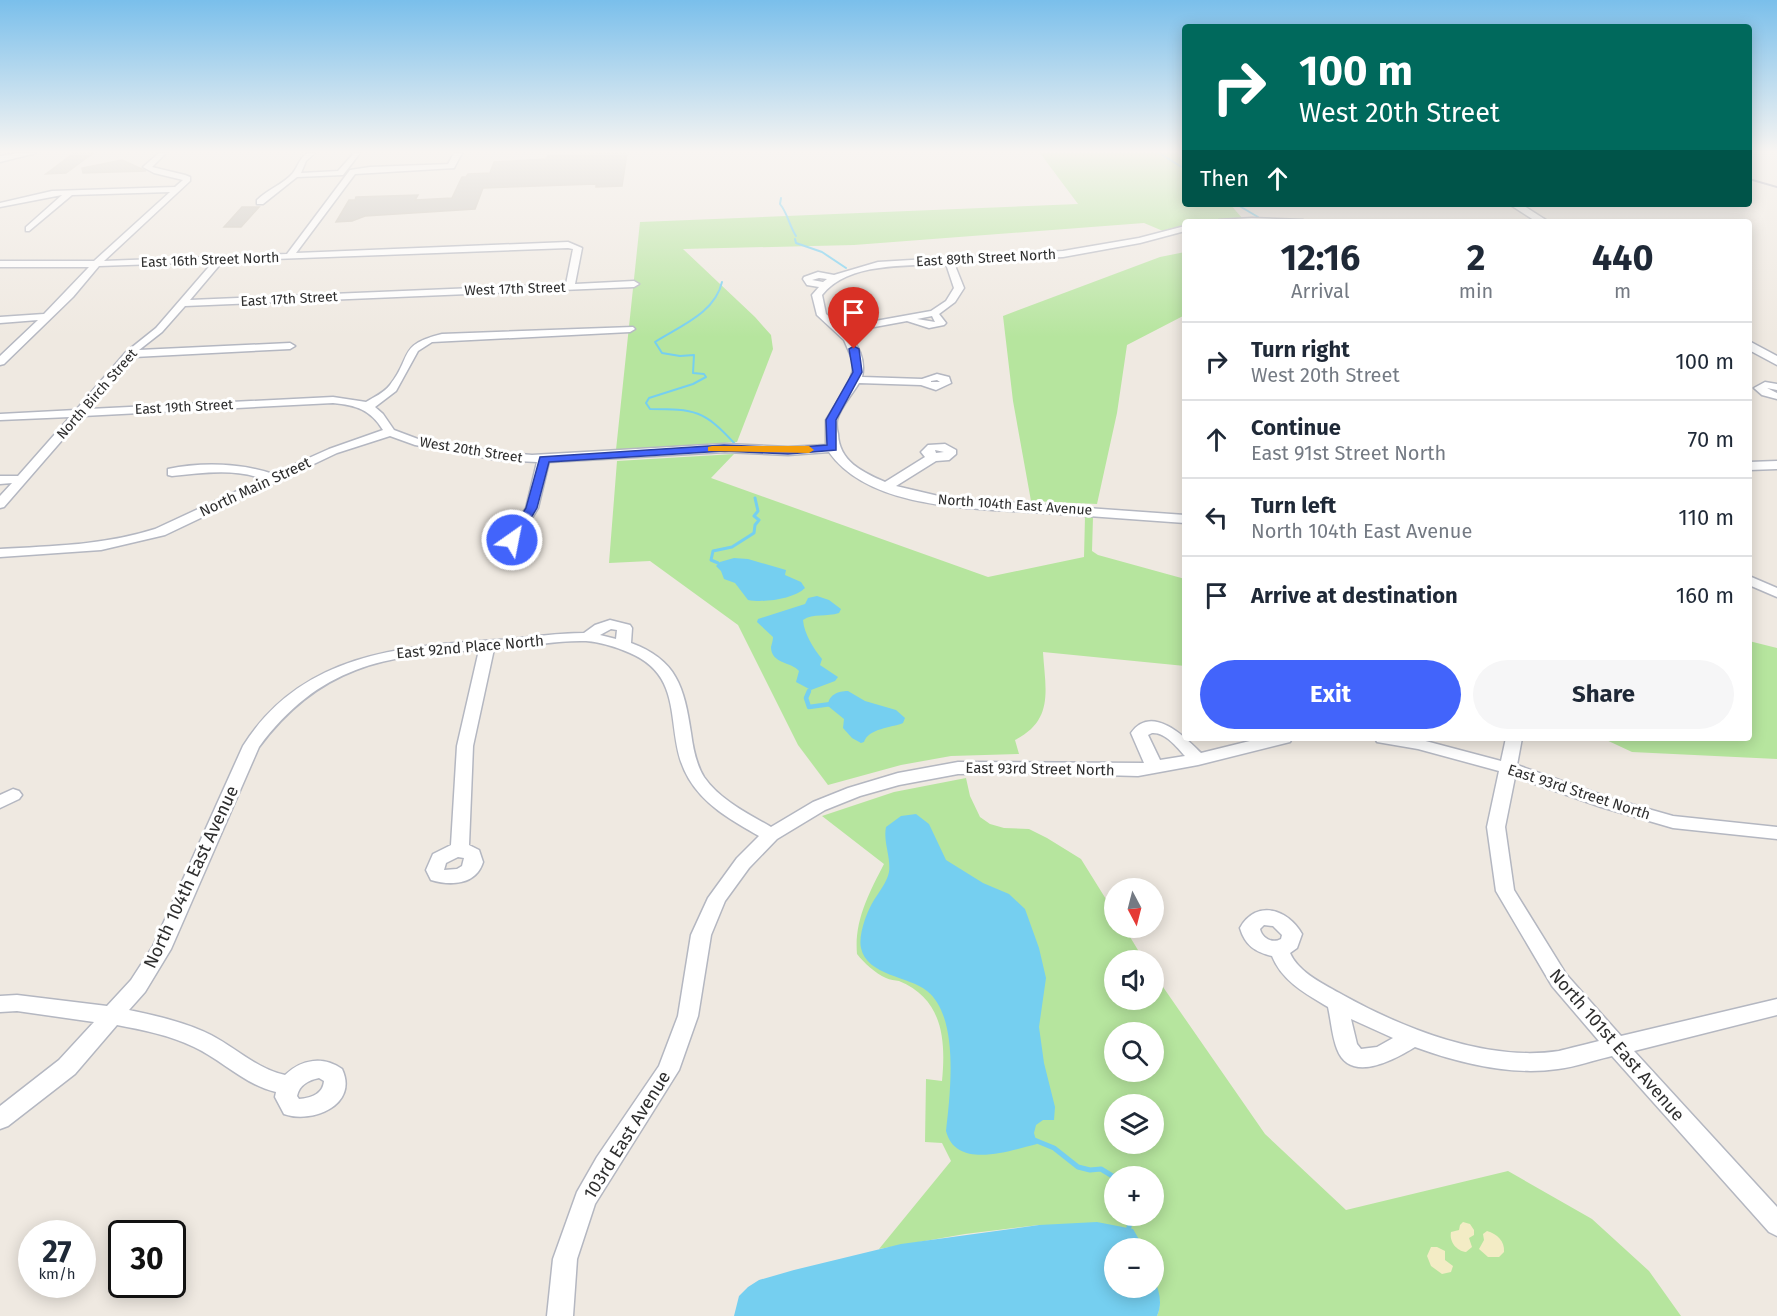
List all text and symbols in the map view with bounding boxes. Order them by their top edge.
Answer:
text: 100 m [1299,46,1413,96]
icon: right [1200,48,1278,126]
text: West 20th Street [1299,97,1500,129]
icon: ahead [1261,162,1294,195]
text: Then [1200,165,1249,192]
text: 12:16 [1281,236,1360,280]
text: 2 [1467,236,1485,280]
text: 440 [1592,236,1654,280]
street label: East 89th Street North [916,246,1056,270]
street label: East 16th Street North [140,249,280,271]
street label: West 17th Street [464,279,567,299]
text: Arrival [1291,279,1350,303]
text: min [1459,279,1493,303]
text: m [1614,279,1631,303]
pin [828,287,879,349]
street label: East 17th Street [240,288,339,310]
icon: arrive [837,296,870,329]
text: Turn right [1251,336,1350,363]
street label: North Birch Street [53,345,141,443]
icon: right [1200,345,1233,378]
text: 100 m [1675,348,1734,375]
text: West 20th Street [1251,363,1400,387]
street label: East 19th Street [134,396,235,418]
text: Continue [1251,414,1341,441]
icon: ahead [1200,423,1233,456]
text: 70 m [1688,426,1734,453]
street label: West 20th Street [418,433,525,467]
text: East 91st Street North [1251,441,1446,465]
street label: North Main Street [197,453,314,521]
street label: North 104th East Avenue [937,491,1093,519]
text: Turn left [1251,492,1336,519]
icon: left [1200,501,1233,534]
text: 110 m [1678,504,1734,531]
position arrow [480,508,544,572]
text: North 104th East Avenue [1251,519,1472,543]
icon: arrive [1200,579,1233,612]
text: Arrive at destination [1251,582,1458,609]
text: 160 m [1676,582,1734,609]
street label: East 92nd Place North [395,632,545,662]
button: Exit [1200,660,1461,729]
button: Share [1473,660,1734,729]
street label: East 93rd Street North [965,759,1115,779]
street label: East 93rd Street North [1505,760,1653,824]
street label: North 104th East Avenue [139,782,243,972]
north arrow [1104,878,1164,938]
map controls [1104,878,1164,1298]
button: sound [1104,950,1164,1010]
street label: North 101st East Avenue [1545,964,1689,1126]
button: search [1104,1022,1164,1082]
street label: 103rd East Avenue [579,1067,675,1203]
button: layers [1104,1094,1164,1154]
button: + [1104,1166,1164,1226]
speed limit sign: 30 [108,1220,186,1298]
text: 27 [42,1234,72,1270]
button: − [1104,1238,1164,1298]
text: km/h [38,1265,76,1283]

